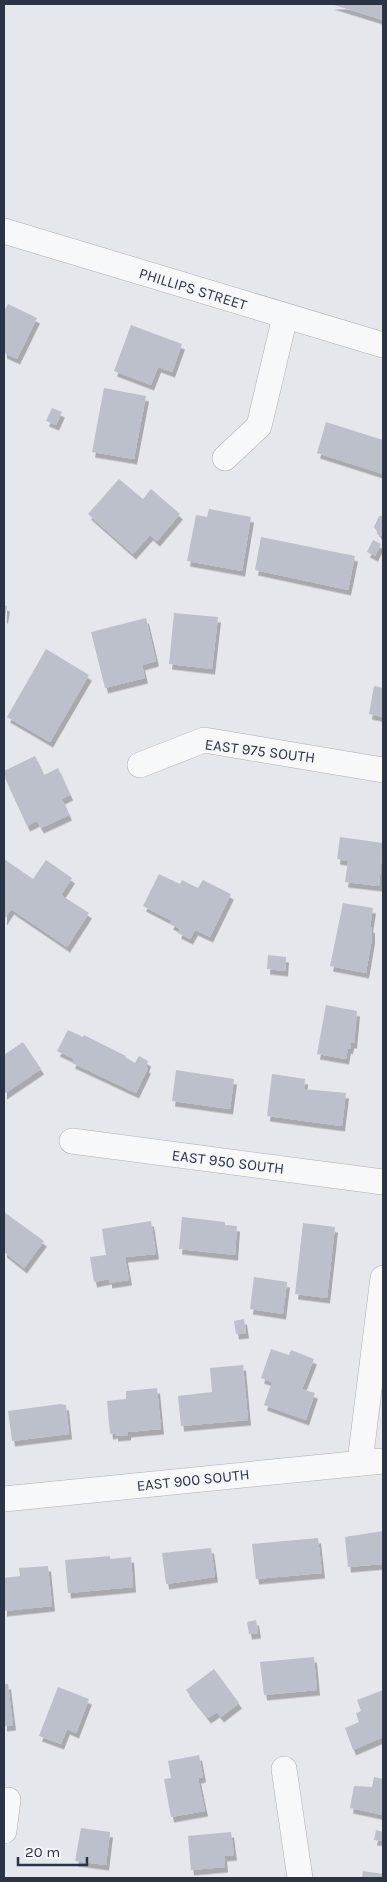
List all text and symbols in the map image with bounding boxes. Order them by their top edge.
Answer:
street label: PHILLIPS STREET [137,264,250,314]
street label: EAST 975 SOUTH [204,735,316,767]
street label: EAST 950 SOUTH [171,1146,285,1178]
street label: EAST 900 SOUTH [136,1465,250,1495]
scale bar [18,1834,86,1866]
text: 20 m [25,1843,60,1861]

